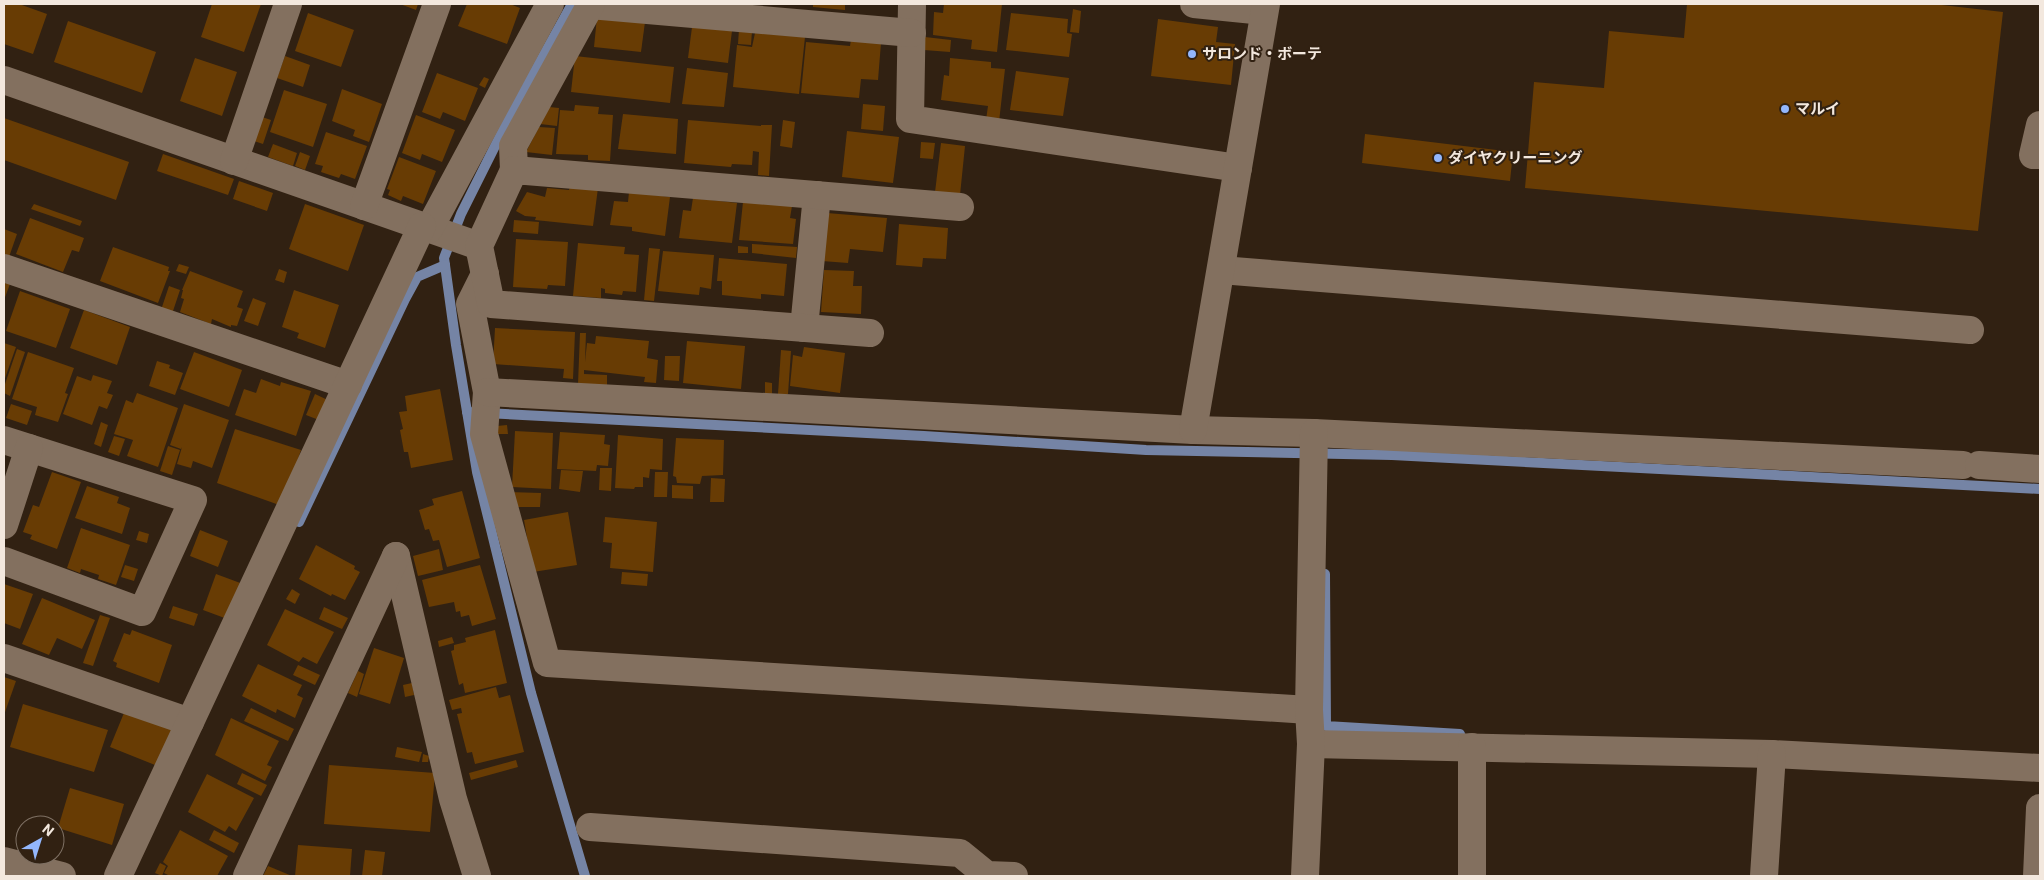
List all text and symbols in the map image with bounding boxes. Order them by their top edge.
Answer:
place label: サロンド・ボーテ [1202,45,1322,63]
marker: サロンド・ボーテ [1186,48,1198,60]
place label: マルイ [1795,100,1840,118]
marker: マルイ [1779,103,1791,115]
place label: ダイヤクリーニング [1448,149,1583,167]
marker: ダイヤクリーニング [1432,152,1444,164]
north arrow [15,815,65,865]
text: N [39,821,57,839]

